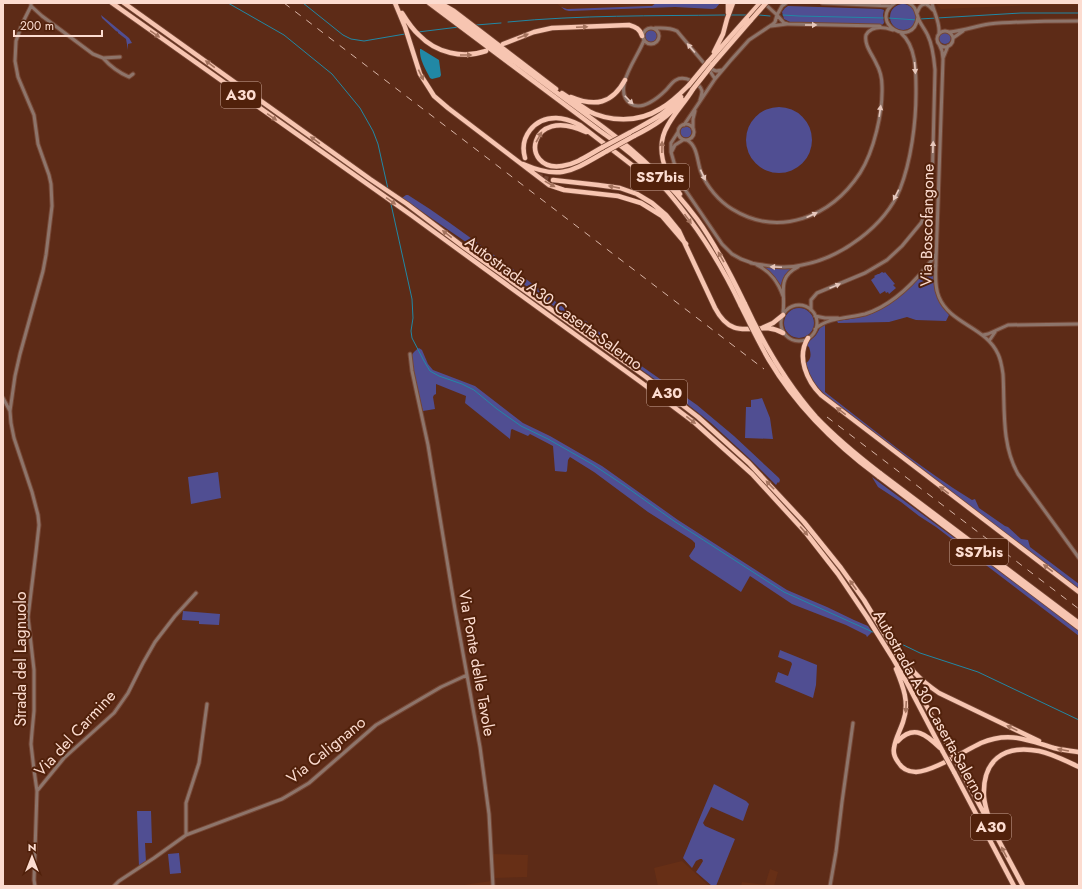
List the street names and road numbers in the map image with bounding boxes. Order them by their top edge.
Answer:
road number: A30 [221,82,261,108]
street label: Via Boscofangone [914,163,940,287]
road number: SS7bis [631,164,689,190]
street label: Autostrada A30 Caserta-Salerno [460,231,648,376]
road number: A30 [647,380,687,406]
road number: SS7bis [950,539,1008,565]
street label: Via Ponte delle Tavole [453,588,501,738]
street label: Strada del Lagnuolo [9,591,32,727]
street label: Autostrada A30 Caserta-Salerno [868,606,992,805]
street label: Via del Carmine [29,685,121,781]
street label: Via Calignano [281,711,371,789]
road number: A30 [971,814,1011,840]

